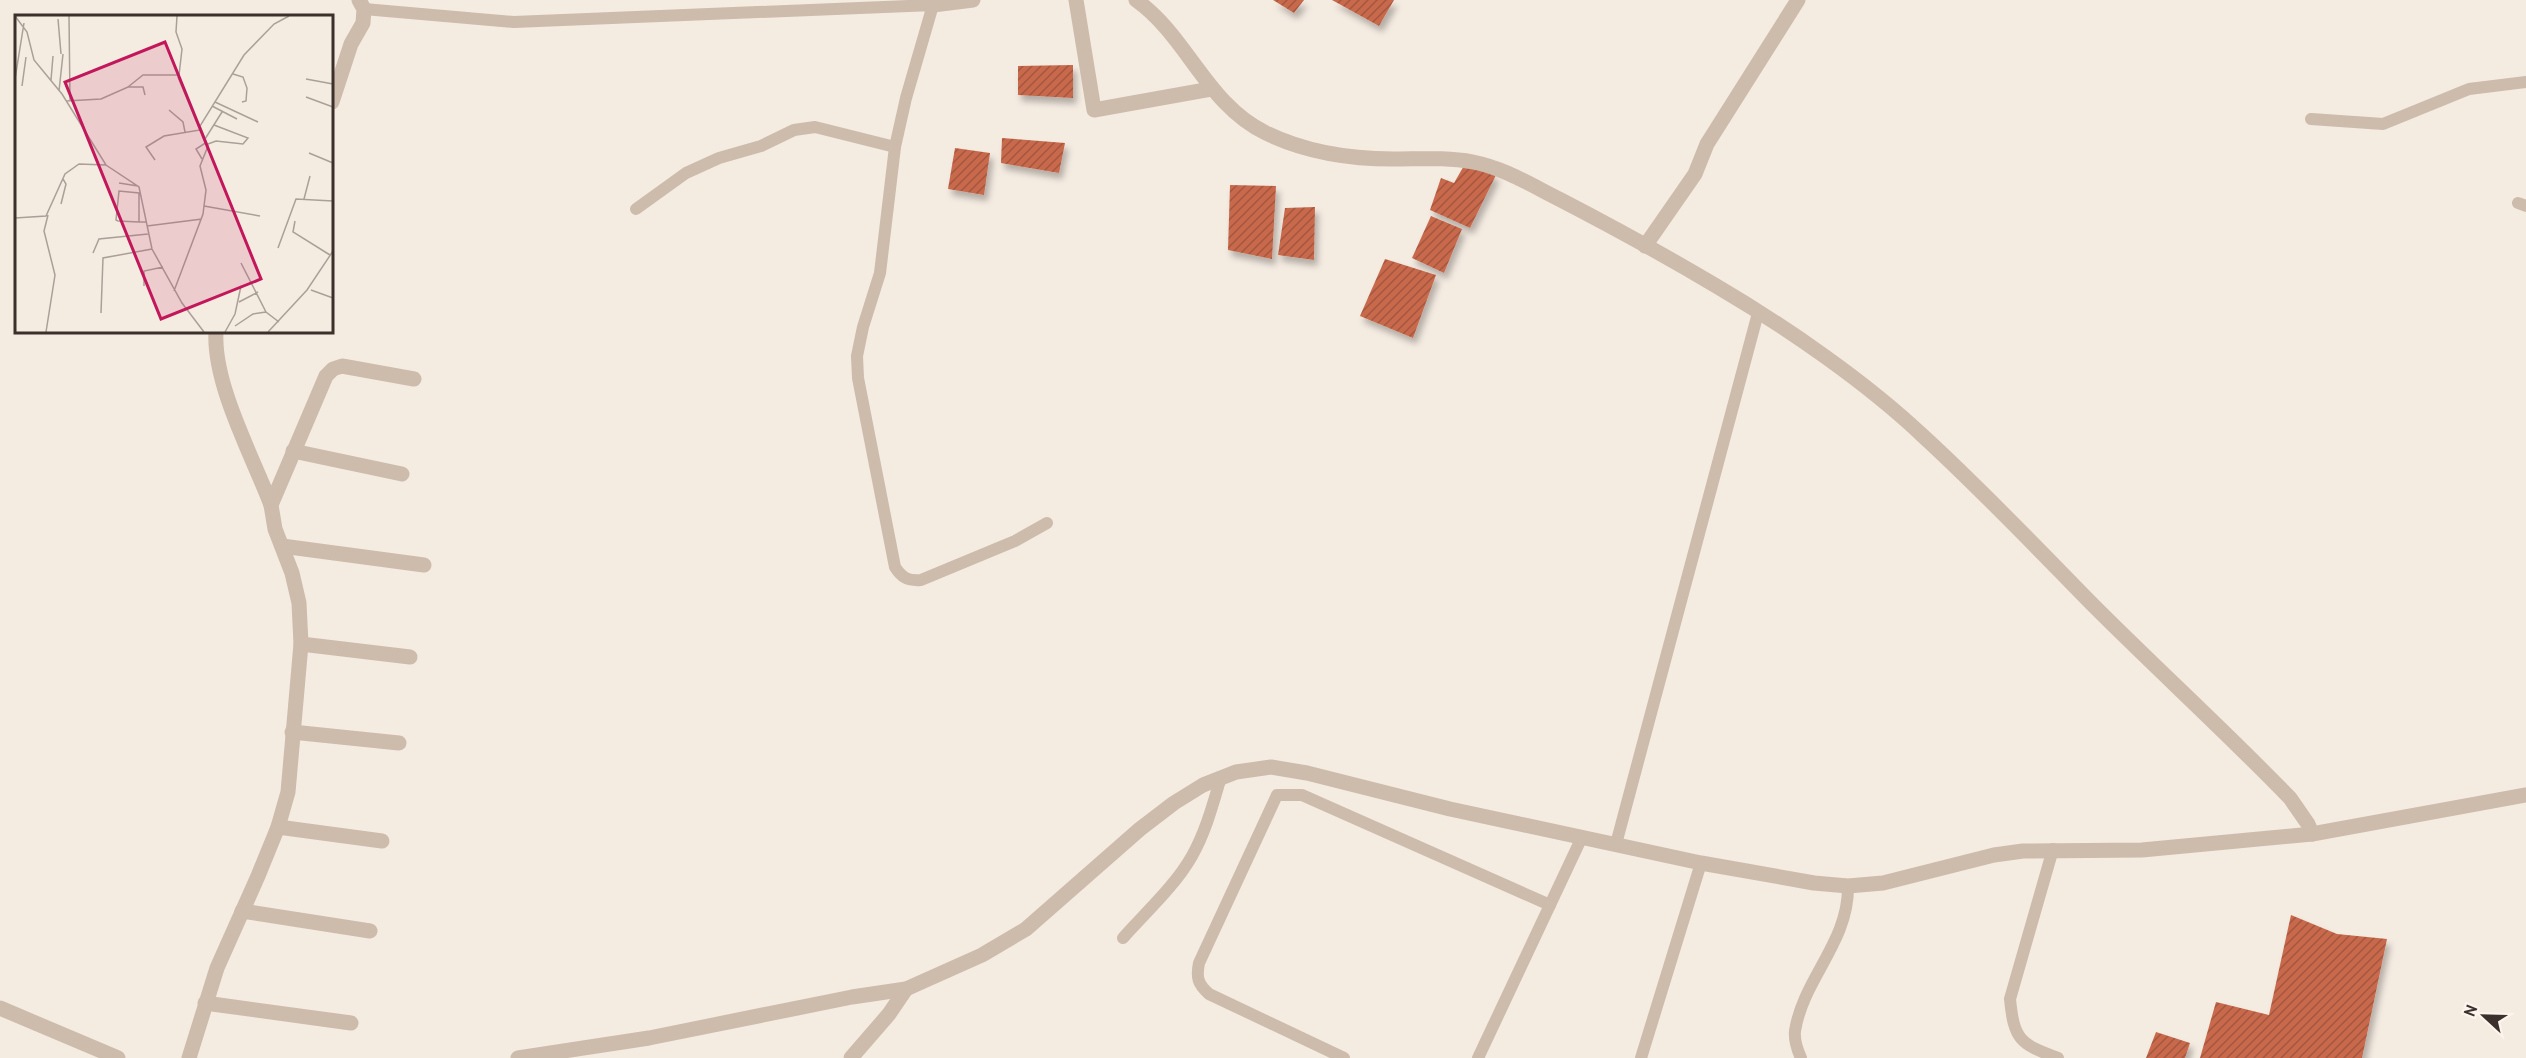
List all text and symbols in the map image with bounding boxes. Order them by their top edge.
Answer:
inset map [15,15,333,333]
north arrow [2454,986,2514,1046]
text: N [2459,1002,2481,1019]

